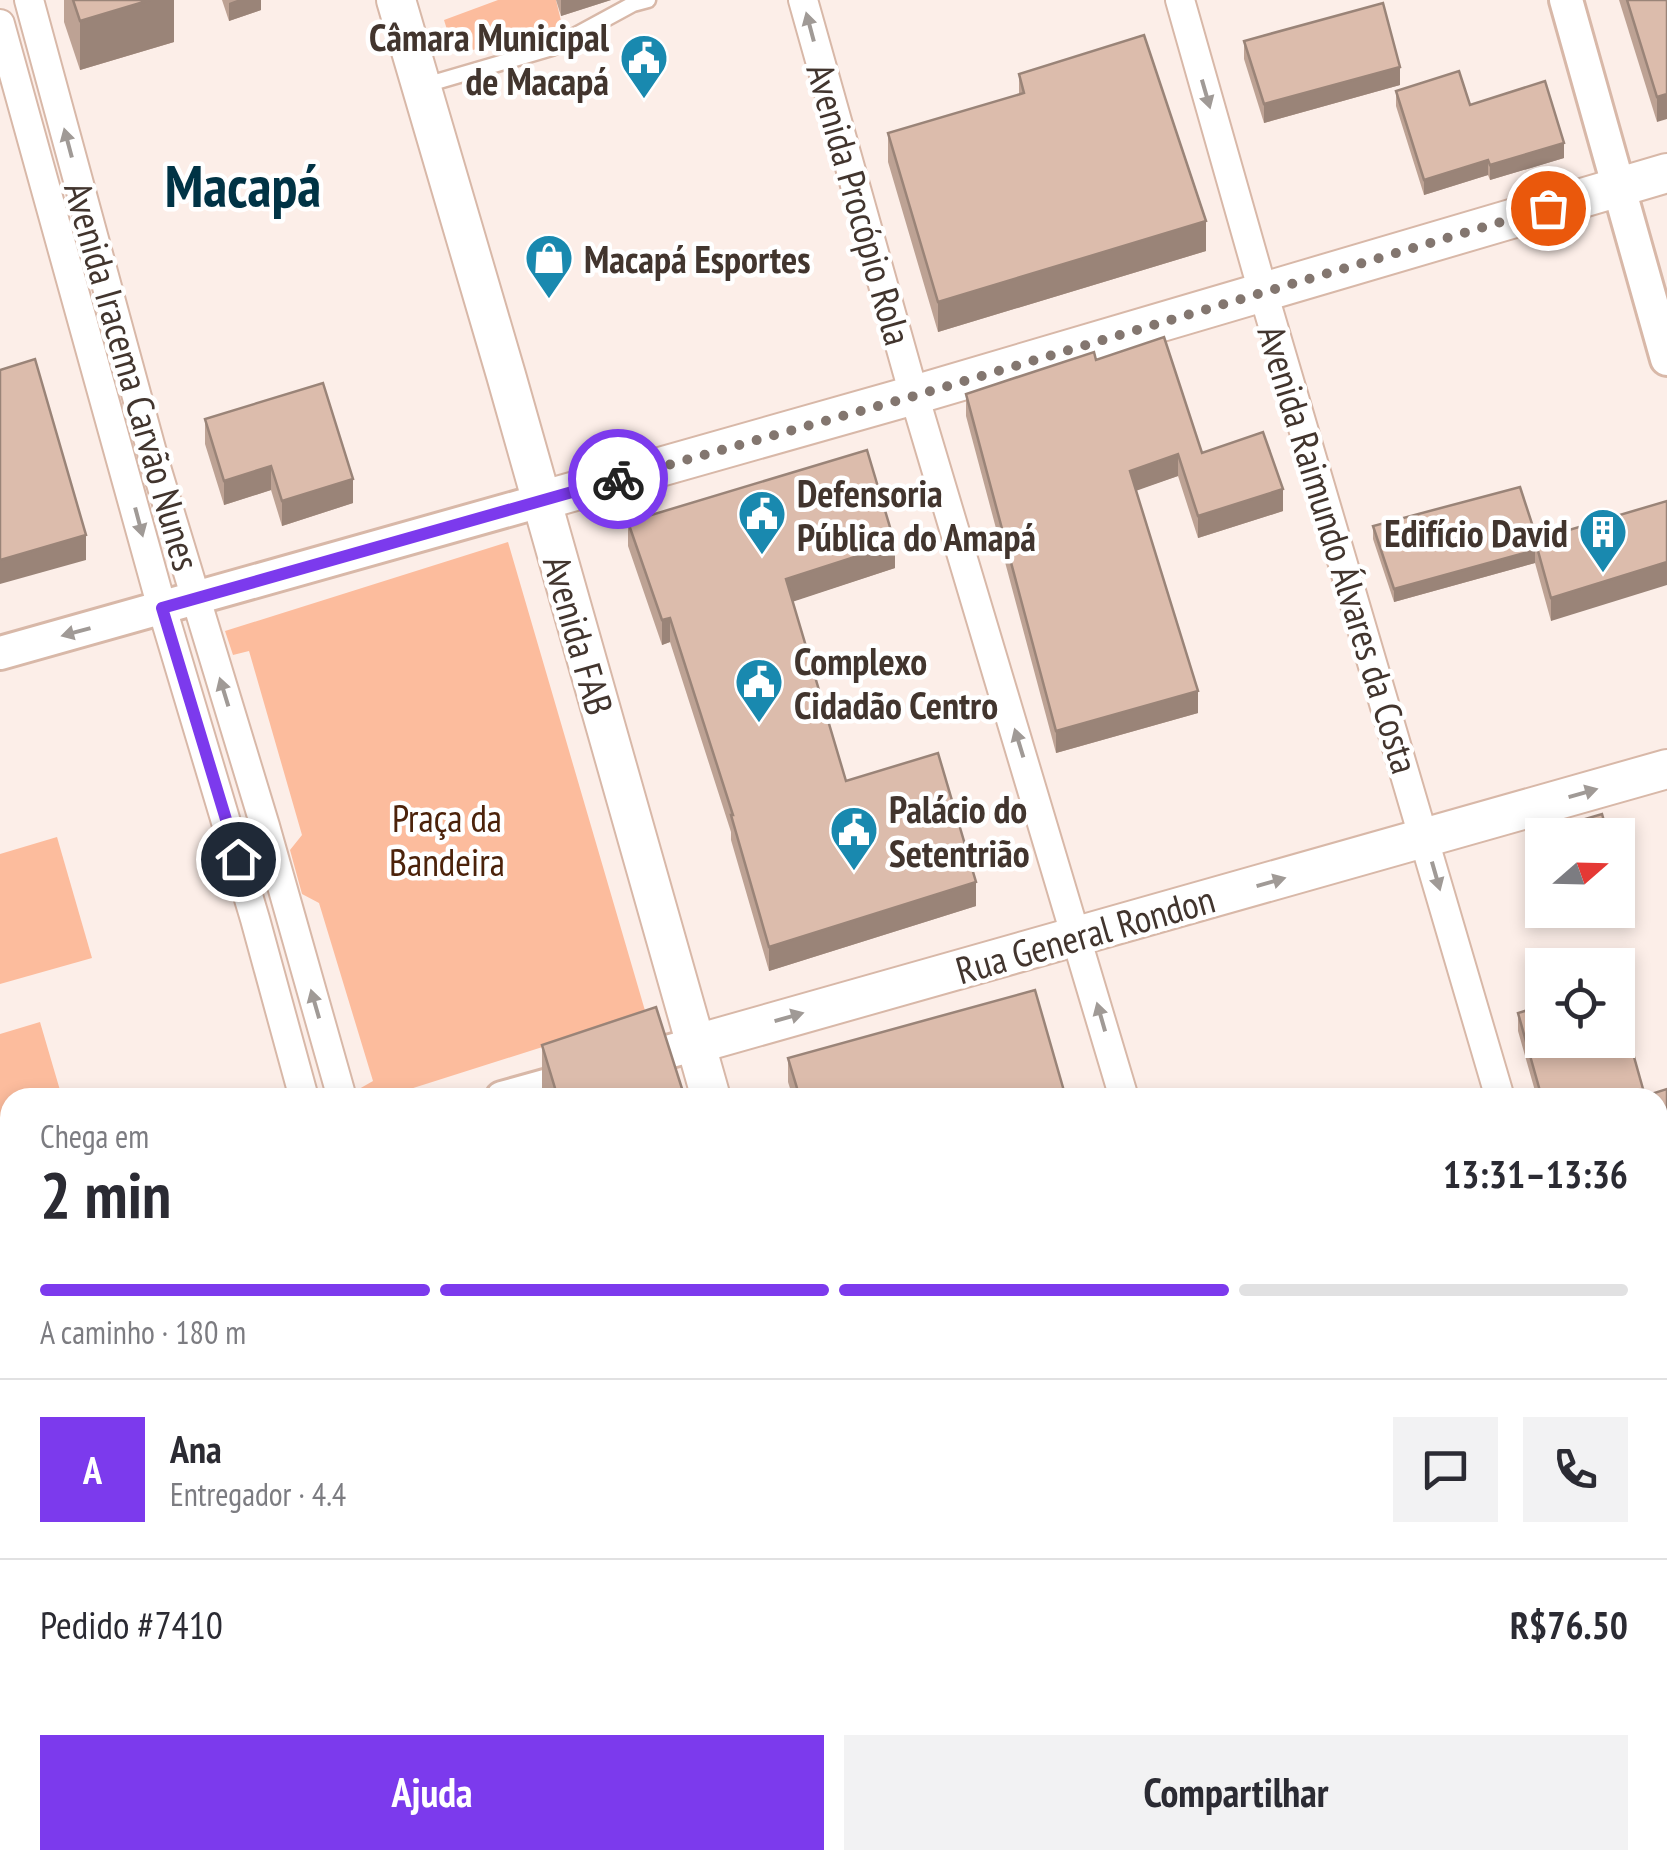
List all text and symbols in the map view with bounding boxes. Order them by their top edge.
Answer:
place label: Câmara Municipal de Macapá [369,12,610,105]
one-way arrow [802,12,818,43]
public building icon: Câmara Municipal de Macapá [618,32,670,100]
street label: Avenida Procópio Rola [796,58,924,350]
one-way arrow [1199,79,1215,110]
one-way arrow [60,128,76,159]
district label: Macapá [165,148,321,223]
pin [1506,166,1591,251]
street label: Avenida Iracema Carvão Nunes [54,176,212,576]
icon: bag [1521,181,1576,236]
shop icon: Macapá Esportes [523,232,575,300]
place label: Macapá Esportes [584,234,811,283]
street label: Avenida Raimundo Álvares da Costa [1247,319,1431,779]
courier [568,429,668,529]
icon: bike [591,452,646,507]
place label: Defensoria Pública do Amapá [797,468,1036,561]
public building icon: Defensoria Pública do Amapá [736,488,788,556]
building icon: Edifício David [1577,506,1629,574]
one-way arrow [132,507,147,538]
place label: Edifício David [1384,508,1568,557]
street label: Avenida FAB [533,550,625,720]
one-way arrow [60,625,91,640]
place label: Complexo Cidadão Centro [794,636,998,729]
public building icon: Complexo Cidadão Centro [733,656,785,724]
one-way arrow [216,676,231,707]
one-way arrow [1011,727,1026,758]
place label: Palácio do Setentrião [889,784,1030,877]
one-way arrow [1568,784,1599,800]
park label: Praça da Bandeira [389,793,505,886]
public building icon: Palácio do Setentrião [828,804,880,872]
pin [196,817,281,902]
north arrow [1525,818,1635,928]
map controls [1525,818,1635,1058]
icon: home [211,832,266,887]
one-way arrow [1429,861,1444,892]
one-way arrow [1255,873,1286,889]
street label: Rua General Rondon [950,874,1220,994]
button: locate [1525,948,1635,1058]
one-way arrow [307,988,322,1019]
one-way arrow [1093,1001,1108,1032]
one-way arrow [774,1009,805,1025]
text: Chega em [40,1115,149,1157]
text: 13:31–13:36 [1443,1149,1628,1198]
text: 2 min [40,1152,171,1236]
text: A caminho · 180 m [40,1311,246,1353]
button: chat [1393,1417,1498,1522]
button: phone [1523,1417,1628,1522]
text: Ana [170,1424,222,1473]
text: A [83,1445,102,1494]
text: Entregador · 4.4 [170,1473,346,1515]
text: Pedido #7410 [40,1600,223,1649]
text: R$76.50 [1510,1600,1628,1649]
button: Ajuda [40,1735,824,1850]
button: Compartilhar [844,1735,1628,1850]

